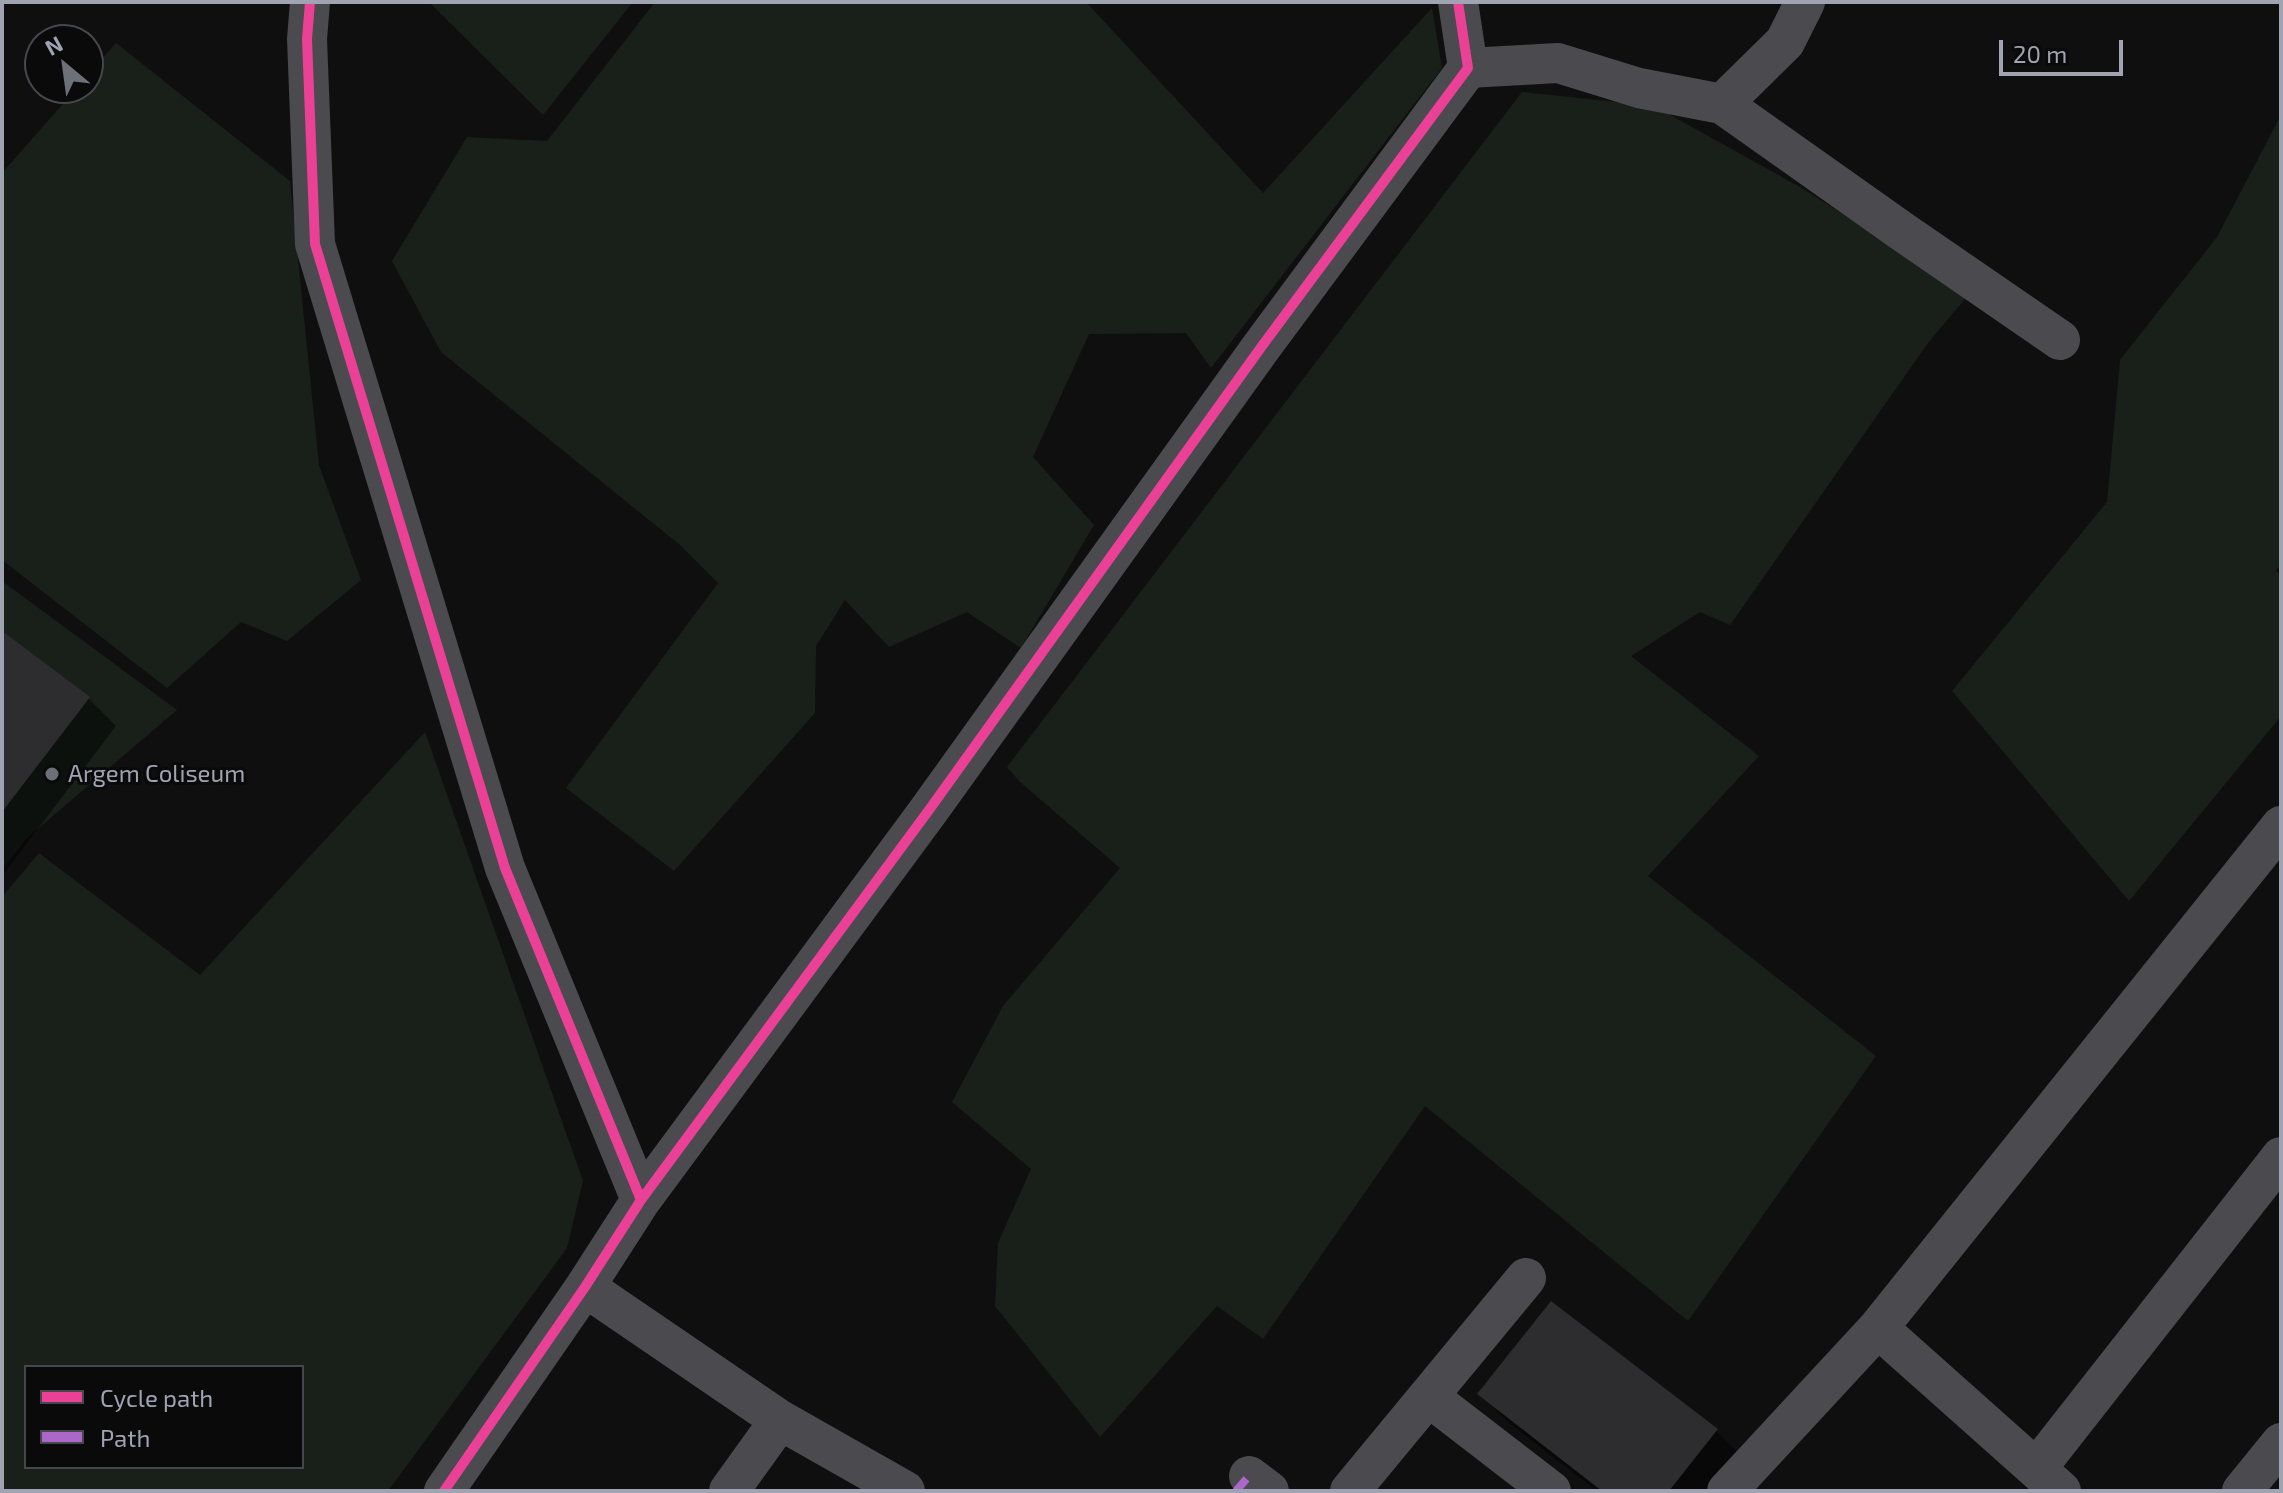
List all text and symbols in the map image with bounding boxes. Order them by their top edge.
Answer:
north arrow [24,24,104,104]
scale bar [2003,24,2127,74]
text: N [40,30,67,60]
text: 20 m [2013,39,2067,68]
place label: Argem Coliseum [68,760,245,788]
marker: Argem Coliseum [43,765,61,783]
legend [24,1365,304,1469]
text: Cycle path [100,1383,213,1412]
text: Path [100,1423,150,1452]

